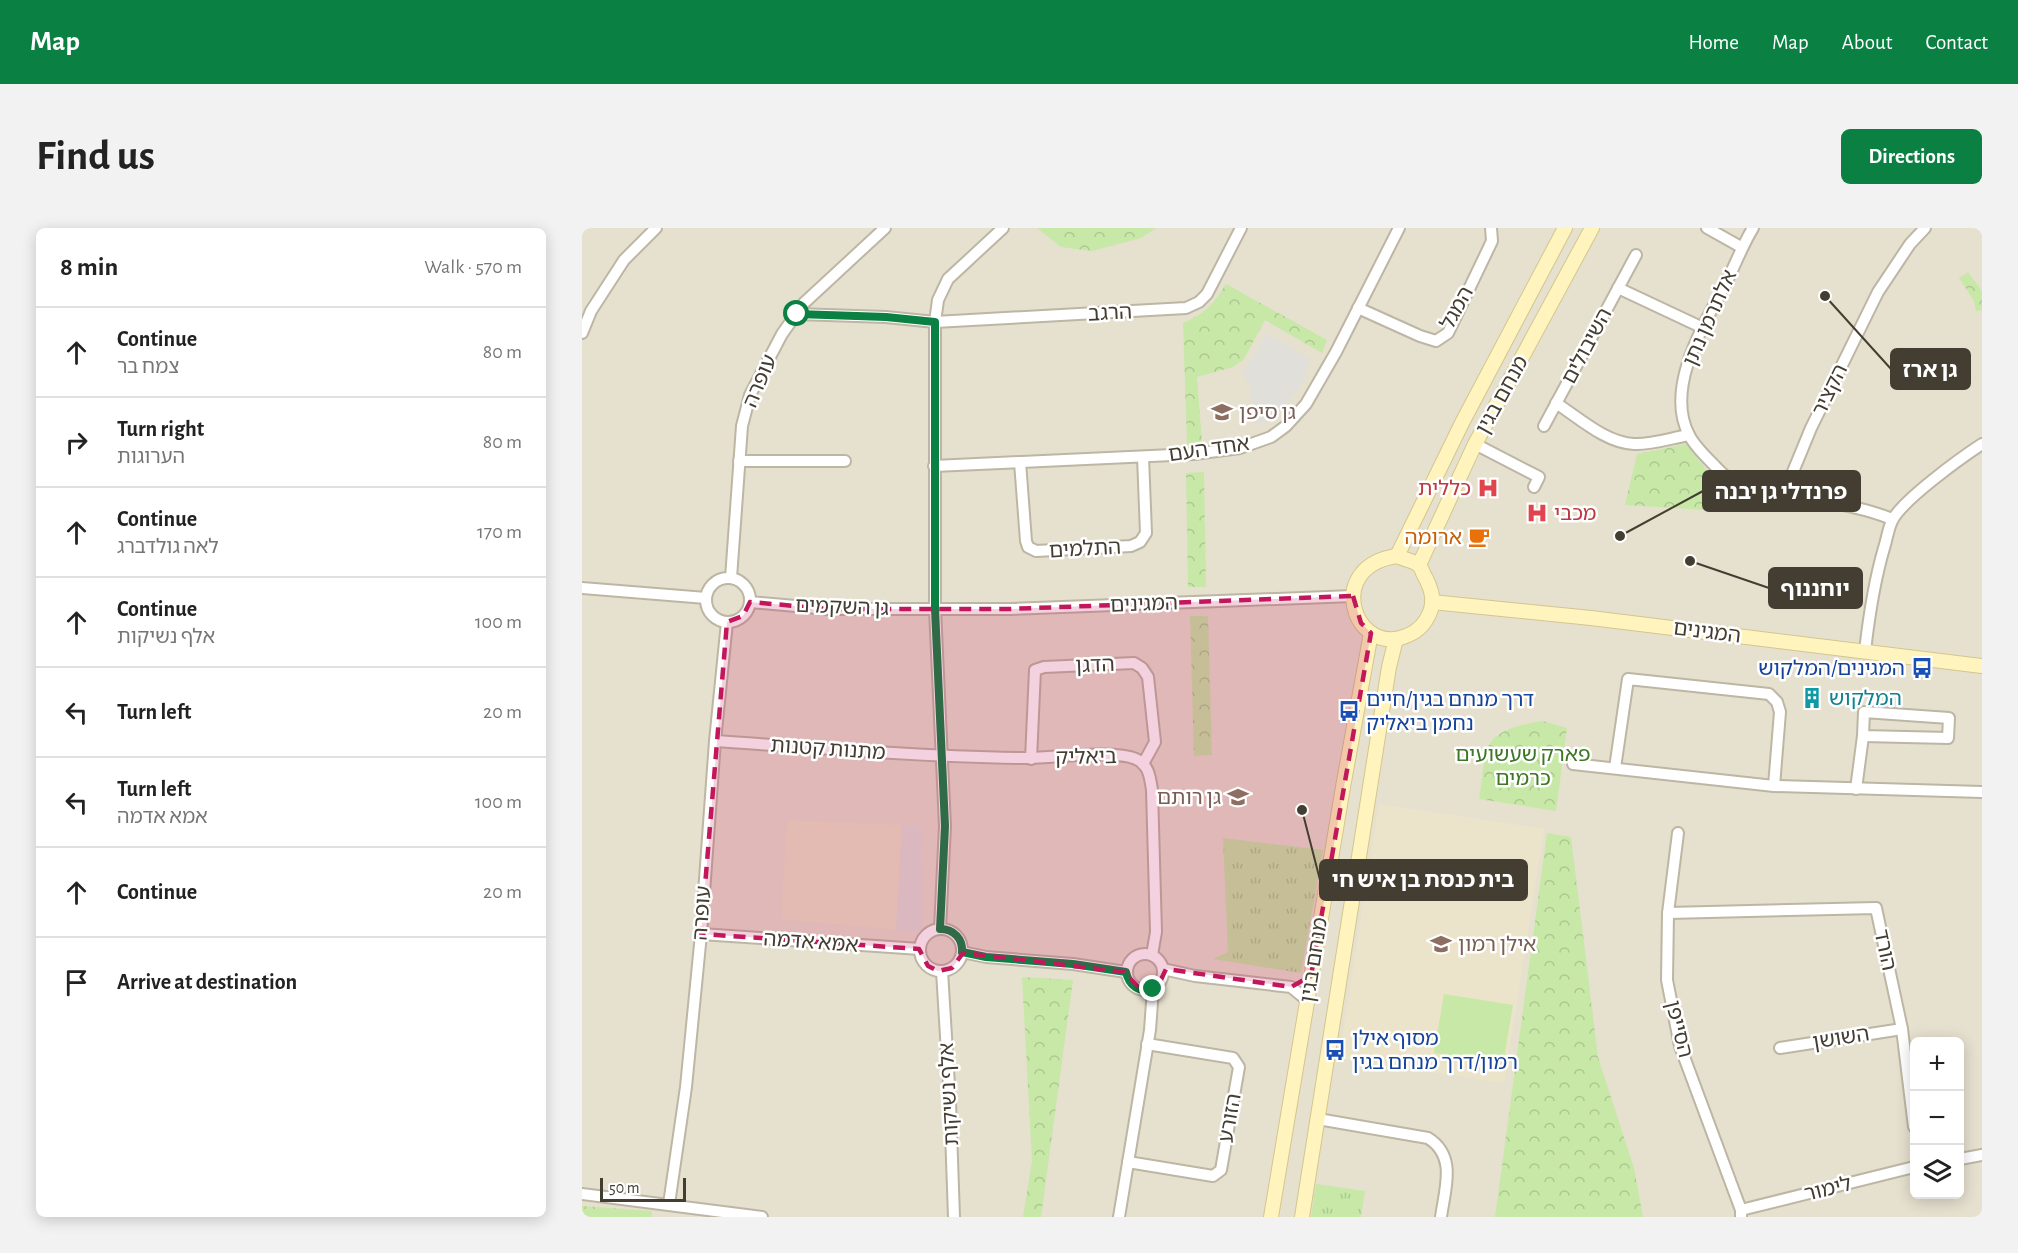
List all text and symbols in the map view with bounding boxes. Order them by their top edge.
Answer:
text: Map [30,28,80,56]
text: Home [1688,32,1739,53]
text: Map [1772,32,1809,53]
text: About [1842,32,1892,53]
text: Contact [1925,32,1988,53]
button: Directions [1841,129,1982,184]
text: Find us [36,135,155,177]
text: 8 min [60,254,118,280]
text: Walk · 570 m [424,257,522,277]
street label: אלתרמן נתן [1680,267,1740,369]
street label: המגל [1437,283,1477,333]
route start [783,300,809,326]
street label: הרגב [1087,301,1133,325]
street label: השיבולים [1558,305,1616,387]
text: Continue [117,328,197,350]
icon: ahead [60,336,93,369]
text: 80 m [483,342,522,362]
callout: גן ארז [1891,349,1970,389]
street label: עופרה [740,352,780,410]
street label: מנחם בגין [1472,352,1532,438]
text: צמח בר [117,357,179,377]
text: גן ארז [1902,359,1958,381]
street label: הקציר [1809,361,1851,419]
school or university icon: גן סיפן [1210,400,1234,424]
place label: גן סיפן [1239,402,1296,423]
text: Turn right [117,418,204,440]
icon: right [60,426,93,459]
text: 80 m [483,432,522,452]
street label: אחד העם [1167,433,1251,465]
text: הערוגות [117,447,185,467]
callout: פרנדלי גן יבנה [1703,471,1860,511]
hospital icon: כללית [1476,476,1500,500]
place label: כללית [1418,478,1471,499]
text: פרנדלי גן יבנה [1715,481,1847,503]
hospital icon: מכבי [1525,501,1549,525]
place label: מכבי [1554,503,1597,524]
text: Continue [117,508,197,530]
icon: ahead [60,516,93,549]
text: 170 m [477,522,522,542]
cafe icon: ארומה [1467,525,1491,549]
place label: ארומה [1404,527,1462,548]
text: לאה גולדברג [117,537,219,557]
street label: התלמים [1048,537,1122,561]
callout: יוחננוף [1769,568,1862,608]
text: יוחננוף [1780,578,1850,600]
street label: המגינים [1110,592,1178,616]
street label: גן השקמים [795,595,889,619]
text: Continue [117,598,197,620]
icon: ahead [60,606,93,639]
text: 100 m [475,612,522,632]
street label: המגינים [1672,617,1742,647]
text: אלף נשיקות [117,627,215,647]
street label: הדגן [1075,654,1115,676]
bus stop icon: המגינים/המלקוש [1910,656,1934,680]
place label: המגינים/המלקוש [1758,658,1905,679]
building icon: המלקוש [1800,686,1824,710]
place label: המלקוש [1829,688,1902,709]
place label: דרך מנחם בגין/חיים נחמן ביאליק [1366,689,1534,734]
icon: left [60,696,93,729]
bus stop icon: דרך מנחם בגין/חיים נחמן ביאליק [1337,699,1361,723]
text: Turn left [117,701,191,723]
text: 20 m [483,702,522,722]
street label: מתנות קטנות [770,734,886,764]
park label: פארק שעשועים כרמים [1455,744,1591,789]
street label: ביאליק [1055,746,1117,768]
text: Turn left [117,778,191,800]
school or university icon: גן רותם [1226,785,1250,809]
icon: left [60,786,93,819]
place label: גן רותם [1157,787,1221,808]
text: 100 m [475,792,522,812]
text: אמא אדמה [117,807,208,827]
callout: בית כנסת בן איש חי [1320,860,1527,900]
text: בית כנסת בן איש חי [1332,869,1514,891]
icon: ahead [60,876,93,909]
text: Continue [117,881,197,903]
text: 20 m [483,882,522,902]
street label: עופרה [690,885,714,941]
street label: מנחם בגין [1297,916,1331,1004]
street label: הורד [1870,927,1900,973]
street label: אמא אדמה [763,928,859,956]
school or university icon: אילן רמון [1429,932,1453,956]
place label: אילן רמון [1458,934,1536,955]
icon: arrive [60,966,93,999]
text: Arrive at destination [117,971,297,993]
route end [1139,975,1165,1001]
street label: הסייפן [1662,998,1696,1060]
street label: השושן [1811,1023,1871,1053]
place label: מסוף אילן רמון/דרך מנחם בגין [1352,1028,1518,1073]
map controls [1910,1037,1964,1199]
button: + [1910,1037,1964,1091]
bus stop icon: מסוף אילן רמון/דרך מנחם בגין [1323,1038,1347,1062]
street label: אלף נשיקות [936,1042,962,1146]
button: − [1910,1091,1964,1145]
street label: הזורע [1215,1092,1245,1144]
button: layers [1910,1145,1964,1199]
street label: לימור [1802,1173,1854,1205]
scale bar [600,1175,686,1202]
text: 50 m [609,1180,640,1196]

